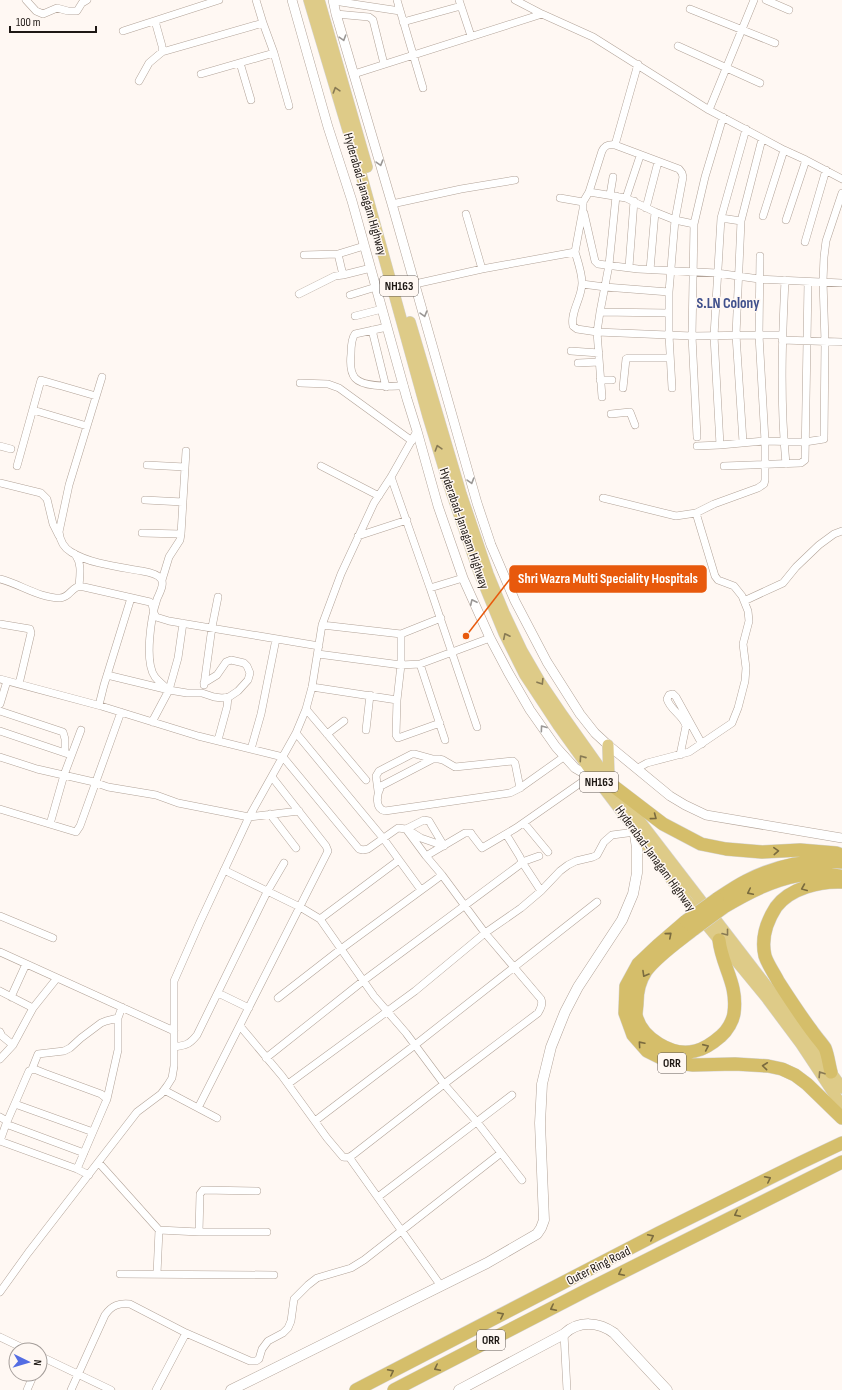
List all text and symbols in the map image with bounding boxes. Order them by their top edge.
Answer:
scale bar [10,8,96,34]
text: 100 m [16,15,41,30]
one-way arrow [338,34,347,41]
one-way arrow [332,86,341,93]
street label: Hyderabad-Janagam Highway [340,131,390,258]
one-way arrow [375,159,383,166]
road number: NH163 [380,276,418,296]
district label: S.LN Colony [696,294,760,313]
one-way arrow [419,310,428,317]
one-way arrow [434,445,443,452]
street label: Hyderabad-Janagam Highway [436,466,492,591]
one-way arrow [466,478,475,485]
callout: Shri Wazra Multi Speciality Hospitals [510,566,706,592]
text: Shri Wazra Multi Speciality Hospitals [518,570,698,587]
one-way arrow [470,599,478,606]
one-way arrow [503,633,510,641]
one-way arrow [536,678,543,685]
one-way arrow [540,725,548,732]
one-way arrow [579,755,587,762]
road number: NH163 [580,772,618,792]
street label: Hyderabad-Janagam Highway [611,803,699,915]
one-way arrow [649,812,656,819]
one-way arrow [773,847,779,856]
one-way arrow [800,884,807,892]
one-way arrow [747,887,754,895]
one-way arrow [721,929,729,936]
one-way arrow [664,933,672,940]
one-way arrow [643,970,650,977]
one-way arrow [639,1042,646,1049]
one-way arrow [701,1044,709,1052]
road number: ORR [658,1053,686,1073]
one-way arrow [762,1062,768,1071]
one-way arrow [818,1071,825,1078]
one-way arrow [763,1176,771,1184]
one-way arrow [734,1210,741,1217]
one-way arrow [647,1235,655,1242]
street label: Outer Ring Road [564,1243,633,1289]
one-way arrow [618,1268,625,1276]
one-way arrow [550,1303,557,1311]
one-way arrow [497,1312,504,1320]
road number: ORR [477,1330,505,1350]
north arrow [8,1342,48,1382]
text: N [31,1359,44,1366]
one-way arrow [434,1363,442,1371]
one-way arrow [386,1369,394,1377]

